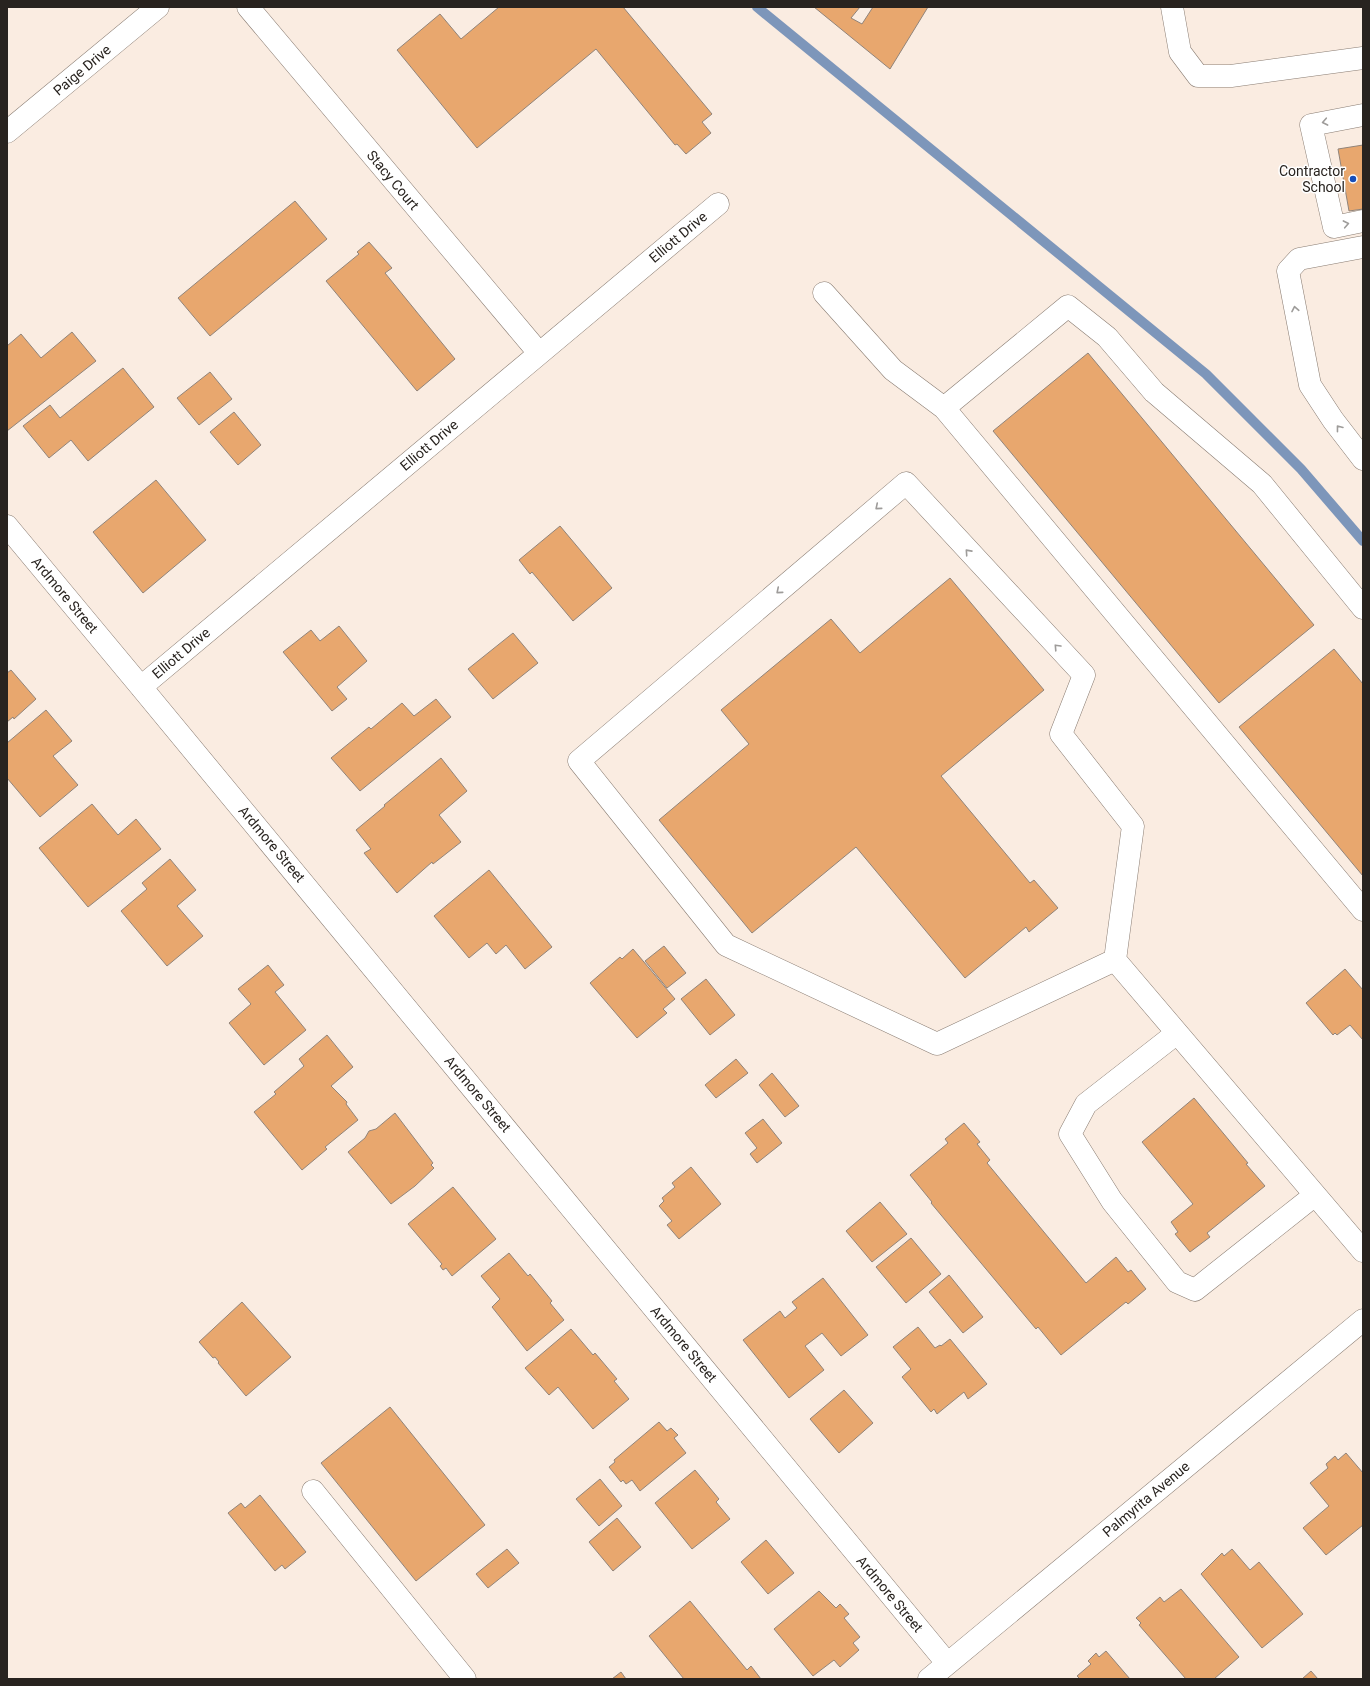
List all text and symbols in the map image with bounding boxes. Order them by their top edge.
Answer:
street label: Paige Drive [50,41,114,99]
one-way arrow [1322,118,1328,126]
street label: Stacy Court [364,147,423,213]
place label: Contractor School [1279,163,1345,195]
marker: Contractor School [1348,174,1358,184]
street label: Elliott Drive [646,208,710,266]
one-way arrow [1343,221,1349,229]
one-way arrow [1291,306,1299,312]
street label: Elliott Drive [397,416,461,474]
one-way arrow [1337,426,1344,433]
one-way arrow [875,503,882,510]
one-way arrow [966,549,973,557]
street label: Ardmore Street [29,554,102,637]
one-way arrow [776,587,783,594]
street label: Elliott Drive [149,624,213,682]
one-way arrow [1054,644,1062,652]
street label: Ardmore Street [236,803,309,886]
street label: Ardmore Street [442,1053,515,1136]
street label: Ardmore Street [648,1303,721,1386]
street label: Palmyrita Avenue [1099,1458,1193,1540]
street label: Ardmore Street [854,1553,927,1636]

